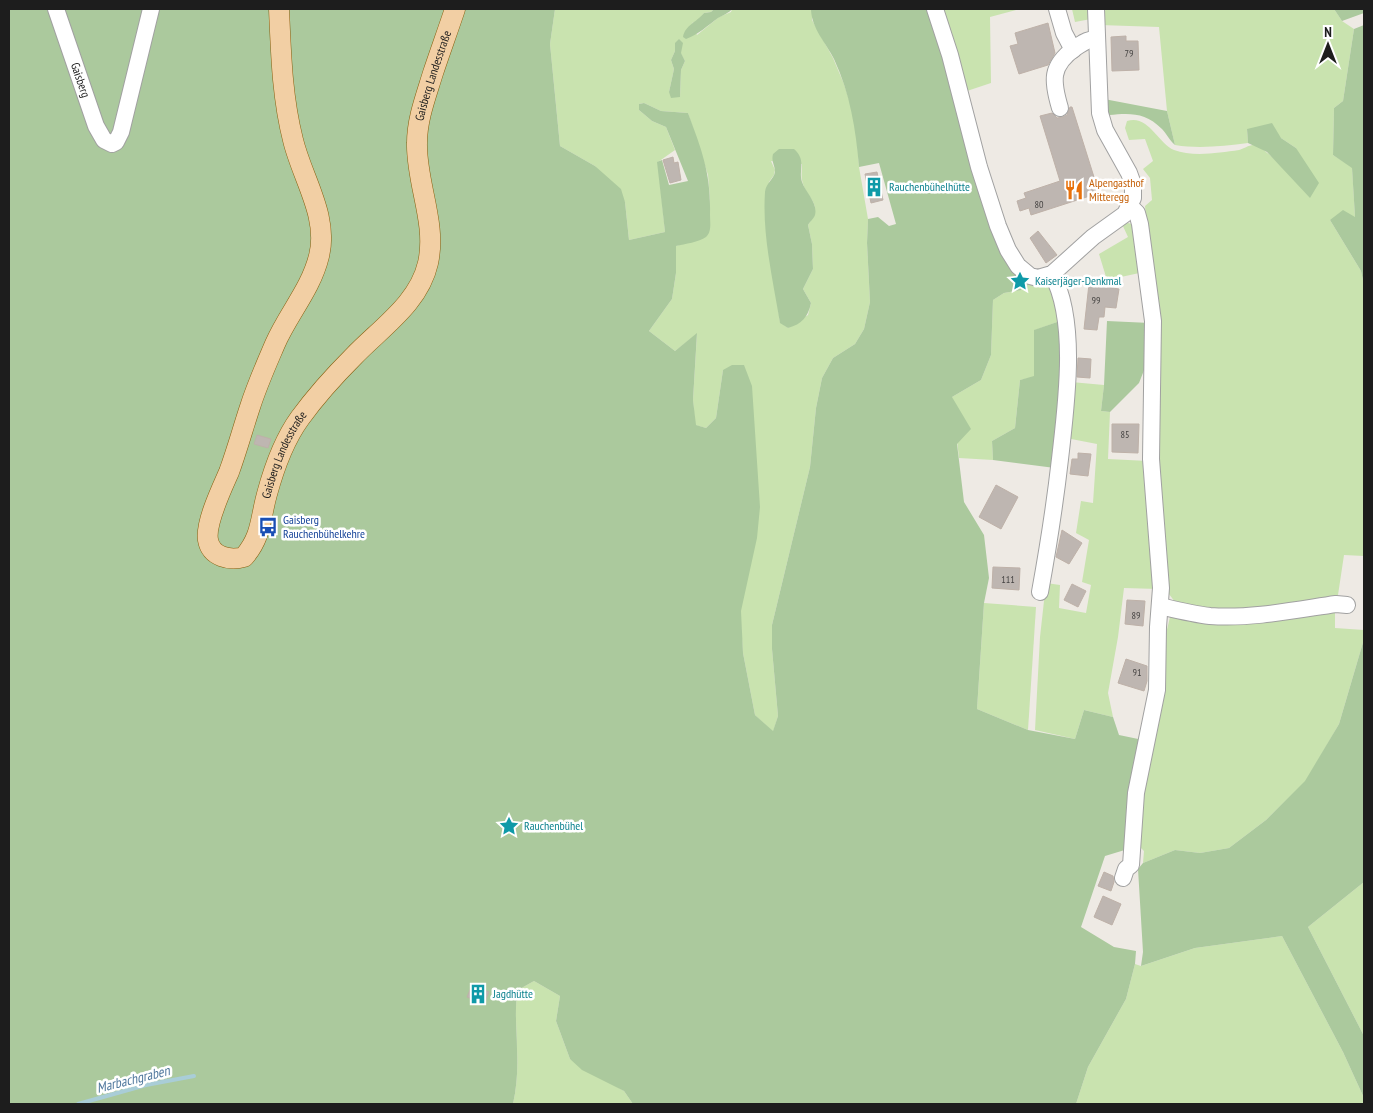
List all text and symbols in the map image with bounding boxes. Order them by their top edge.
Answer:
north arrow [1303,20,1353,70]
text: N [1324,23,1332,41]
street label: Gaisberg Landesstraße [411,28,454,122]
house number: 79 [1125,47,1134,60]
street label: Gaisberg [68,60,94,99]
place label: Alpengasthof Mitteregg [1089,175,1145,204]
building icon: Rauchenbühelhütte [863,176,885,198]
place label: Rauchenbühelhütte [889,179,970,194]
restaurant icon: Alpengasthof Mitteregg [1063,179,1085,201]
house number: 80 [1035,198,1044,211]
place icon: Kaiserjäger-Denkmal [1009,270,1031,292]
place label: Kaiserjäger-Denkmal [1035,273,1121,288]
house number: 99 [1092,294,1101,307]
street label: Gaisberg Landesstraße [258,408,310,500]
house number: 85 [1121,428,1130,441]
place label: Gaisberg Rauchenbühelkehre [283,512,365,541]
bus stop icon: Gaisberg Rauchenbühelkehre [257,516,279,538]
house number: 111 [1001,573,1015,586]
house number: 89 [1132,609,1141,622]
house number: 91 [1133,666,1142,679]
place icon: Rauchenbühel [498,815,520,837]
place label: Rauchenbühel [524,818,583,833]
building icon: Jagdhütte [467,983,489,1005]
place label: Jagdhütte [492,986,533,1001]
water label: Marbachgraben [95,1061,172,1097]

